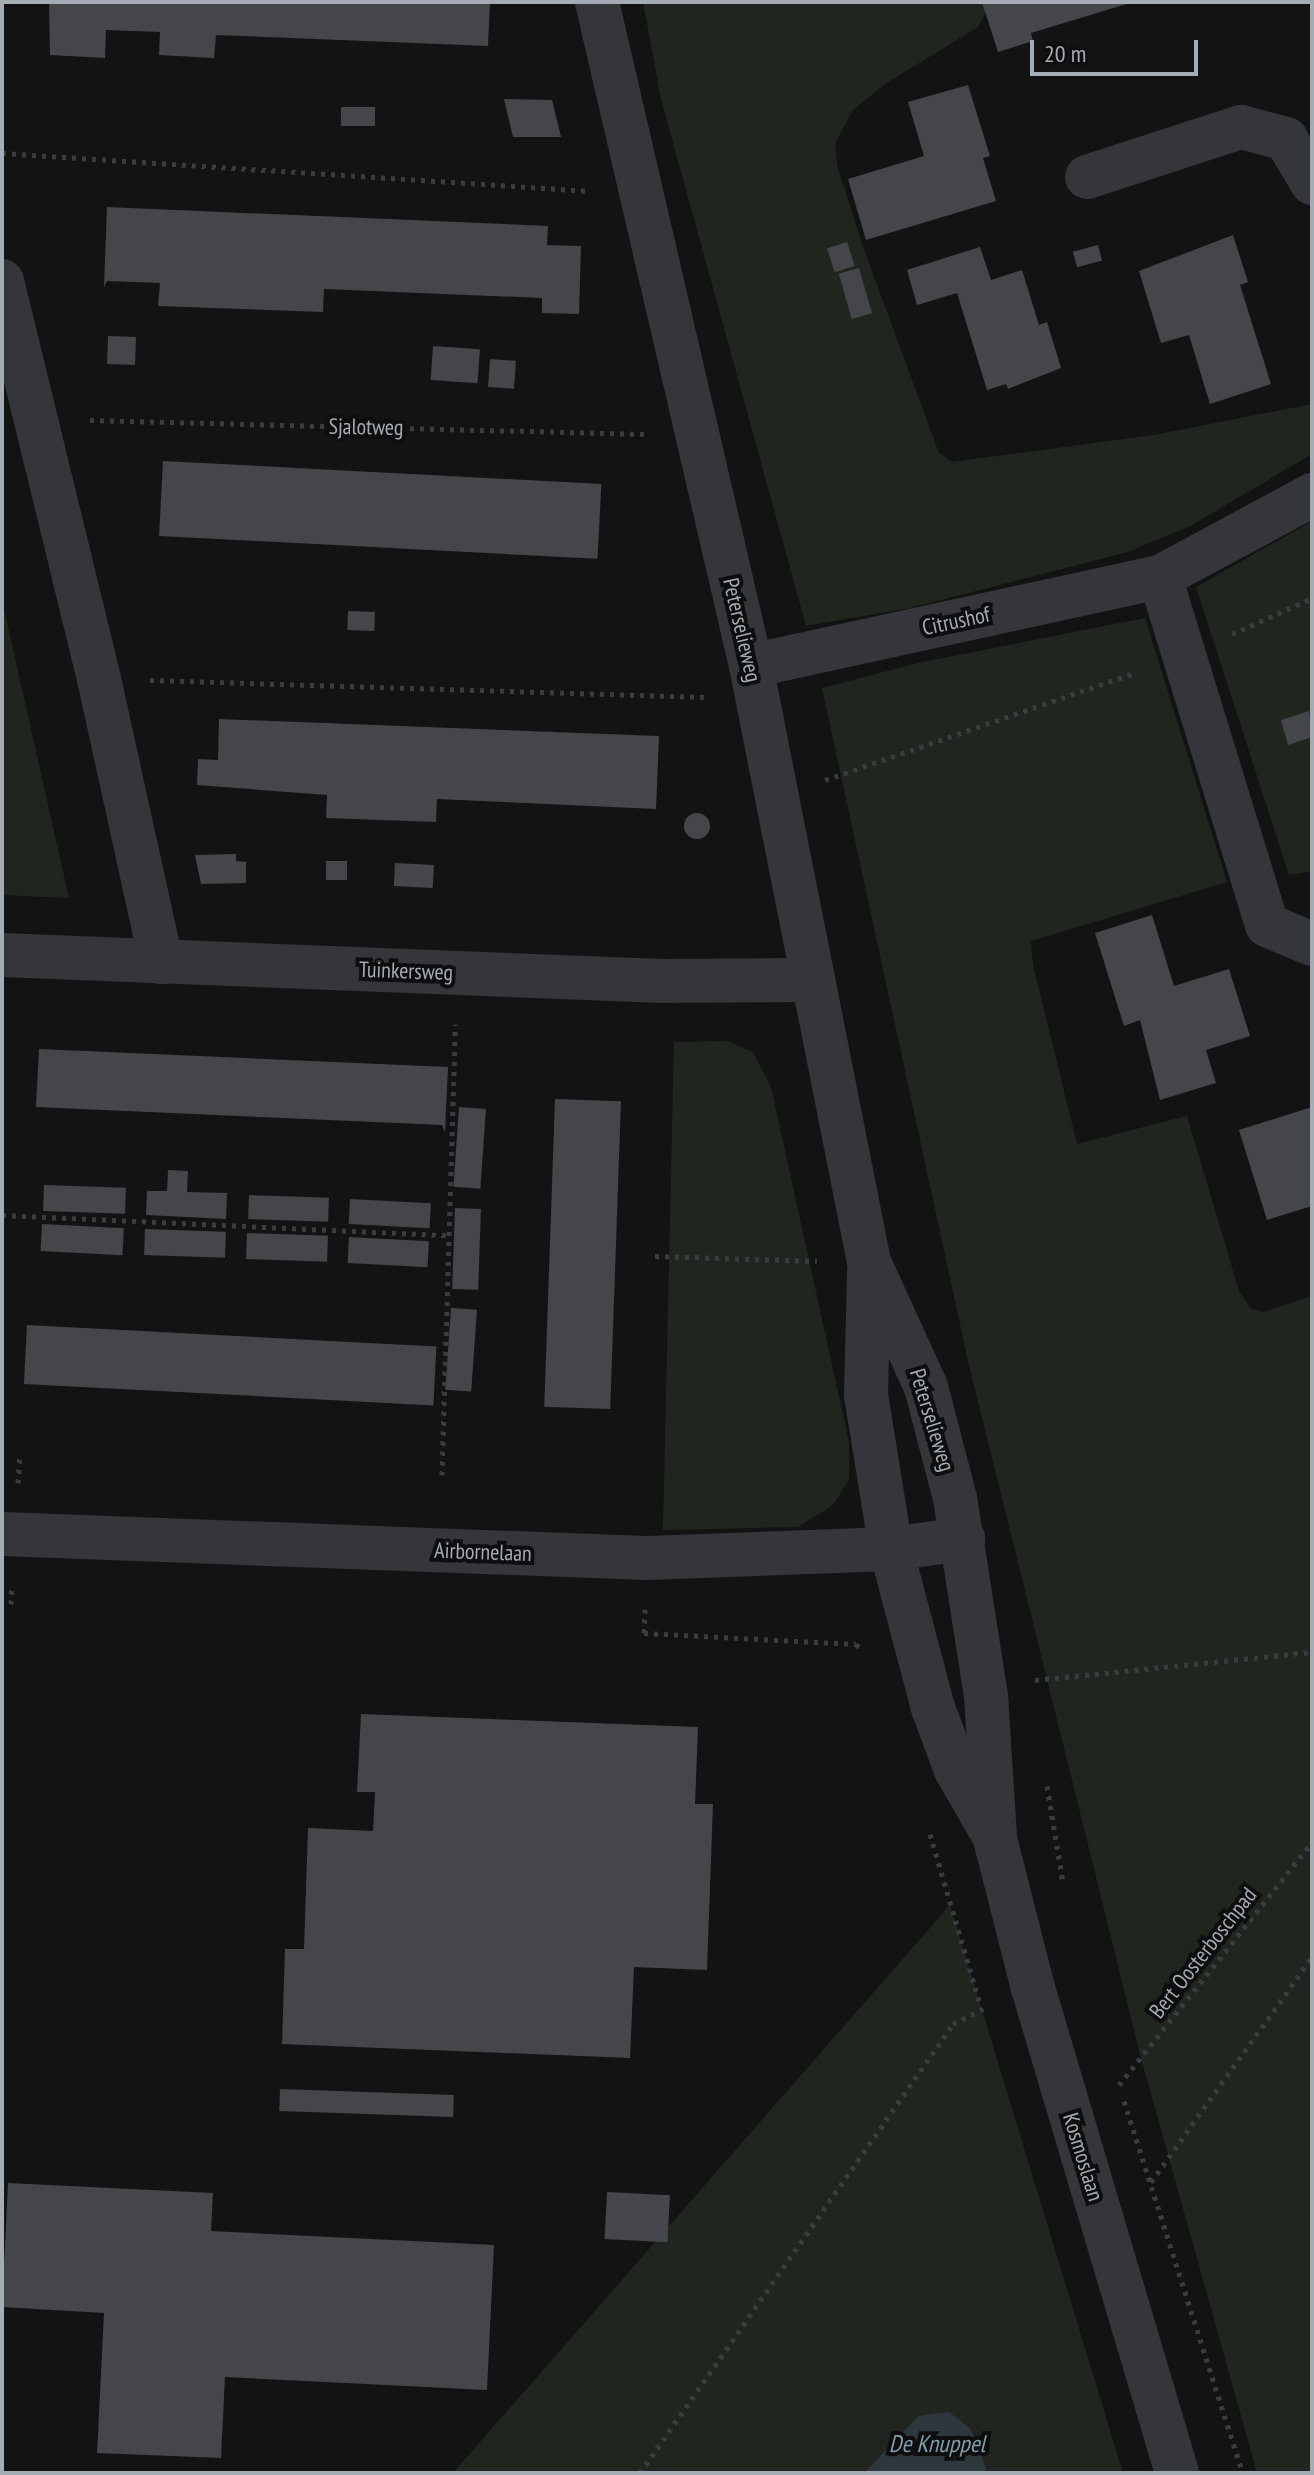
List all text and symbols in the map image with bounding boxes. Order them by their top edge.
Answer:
scale bar [1034,24,1202,74]
text: 20 m [1044,38,1086,69]
street label: Sjalotweg [328,413,404,441]
street label: Peterselieweg [717,575,767,685]
street label: Citrushof [920,601,992,641]
street label: Tuinkersweg [359,956,453,986]
street label: Peterselieweg [904,1366,960,1474]
street label: Airbornelaan [434,1537,532,1567]
street label: Bert Oosterboschpad [1144,1882,1262,2024]
street label: Kosmoslaan [1057,2110,1109,2204]
water label: De Knuppel [889,2430,985,2458]

